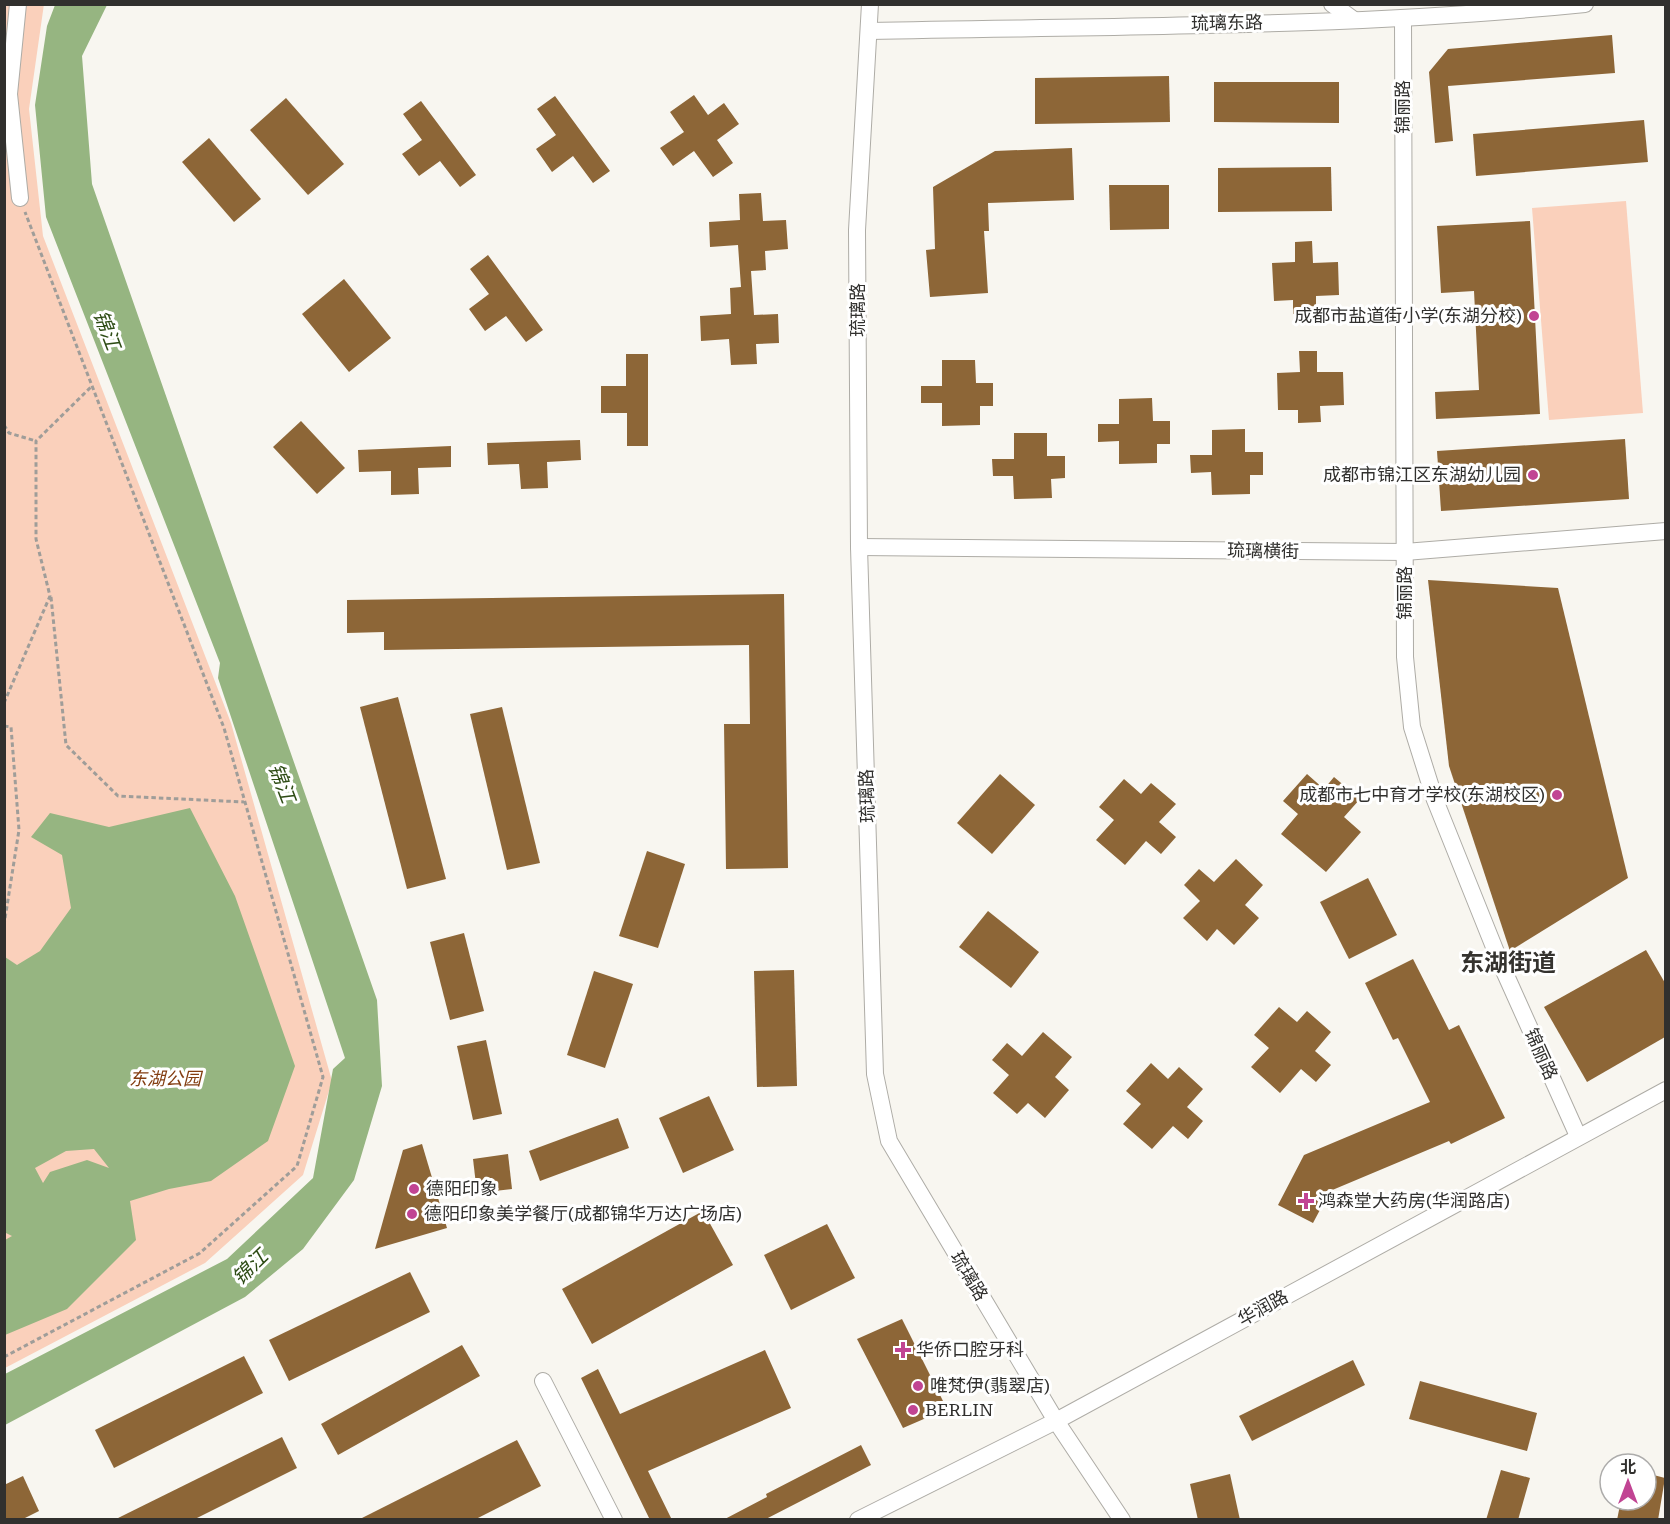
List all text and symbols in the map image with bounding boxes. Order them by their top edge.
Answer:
street label: 琉璃东路 [1191,11,1263,34]
street label: 锦丽路 [1392,80,1413,134]
street label: 琉璃路 [847,283,868,337]
place label: 成都市盐道街小学(东湖分校) [1294,305,1522,326]
water label: 锦江 [89,307,126,355]
marker: 成都市盐道街小学(东湖分校) [1527,309,1541,323]
place label: 成都市锦江区东湖幼儿园 [1323,464,1521,485]
marker: 成都市锦江区东湖幼儿园 [1526,468,1540,482]
street label: 琉璃横街 [1227,539,1299,562]
street label: 锦丽路 [1394,566,1415,620]
water label: 锦江 [264,760,301,808]
street label: 琉璃路 [855,769,878,823]
place label: 成都市七中育才学校(东湖校区) [1299,784,1545,805]
marker: 成都市七中育才学校(东湖校区) [1550,788,1564,802]
district label: 东湖街道 [1460,949,1556,977]
street label: 锦丽路 [1521,1025,1562,1083]
park label: 东湖公园 [129,1068,204,1089]
place label: 德阳印象 [426,1178,498,1199]
marker: 德阳印象 [407,1182,421,1196]
place label: 鸿森堂大药房(华润路店) [1318,1190,1510,1211]
marker: 鸿森堂大药房(华润路店) [1299,1194,1313,1208]
place label: 德阳印象美学餐厅(成都锦华万达广场店) [424,1203,742,1224]
marker: 德阳印象美学餐厅(成都锦华万达广场店) [405,1207,419,1221]
water label: 锦江 [227,1243,274,1290]
street label: 琉璃路 [947,1247,992,1304]
street label: 华润路 [1234,1285,1291,1330]
place label: 华侨口腔牙科 [916,1339,1024,1360]
marker: 华侨口腔牙科 [894,1341,912,1359]
place label: 唯梵伊(翡翠店) [930,1375,1050,1396]
marker: 唯梵伊(翡翠店) [911,1379,925,1393]
place label: BERLIN [925,1399,993,1420]
marker: BERLIN [906,1403,920,1417]
north arrow [1598,1452,1658,1512]
text: 北 [1620,1458,1636,1477]

